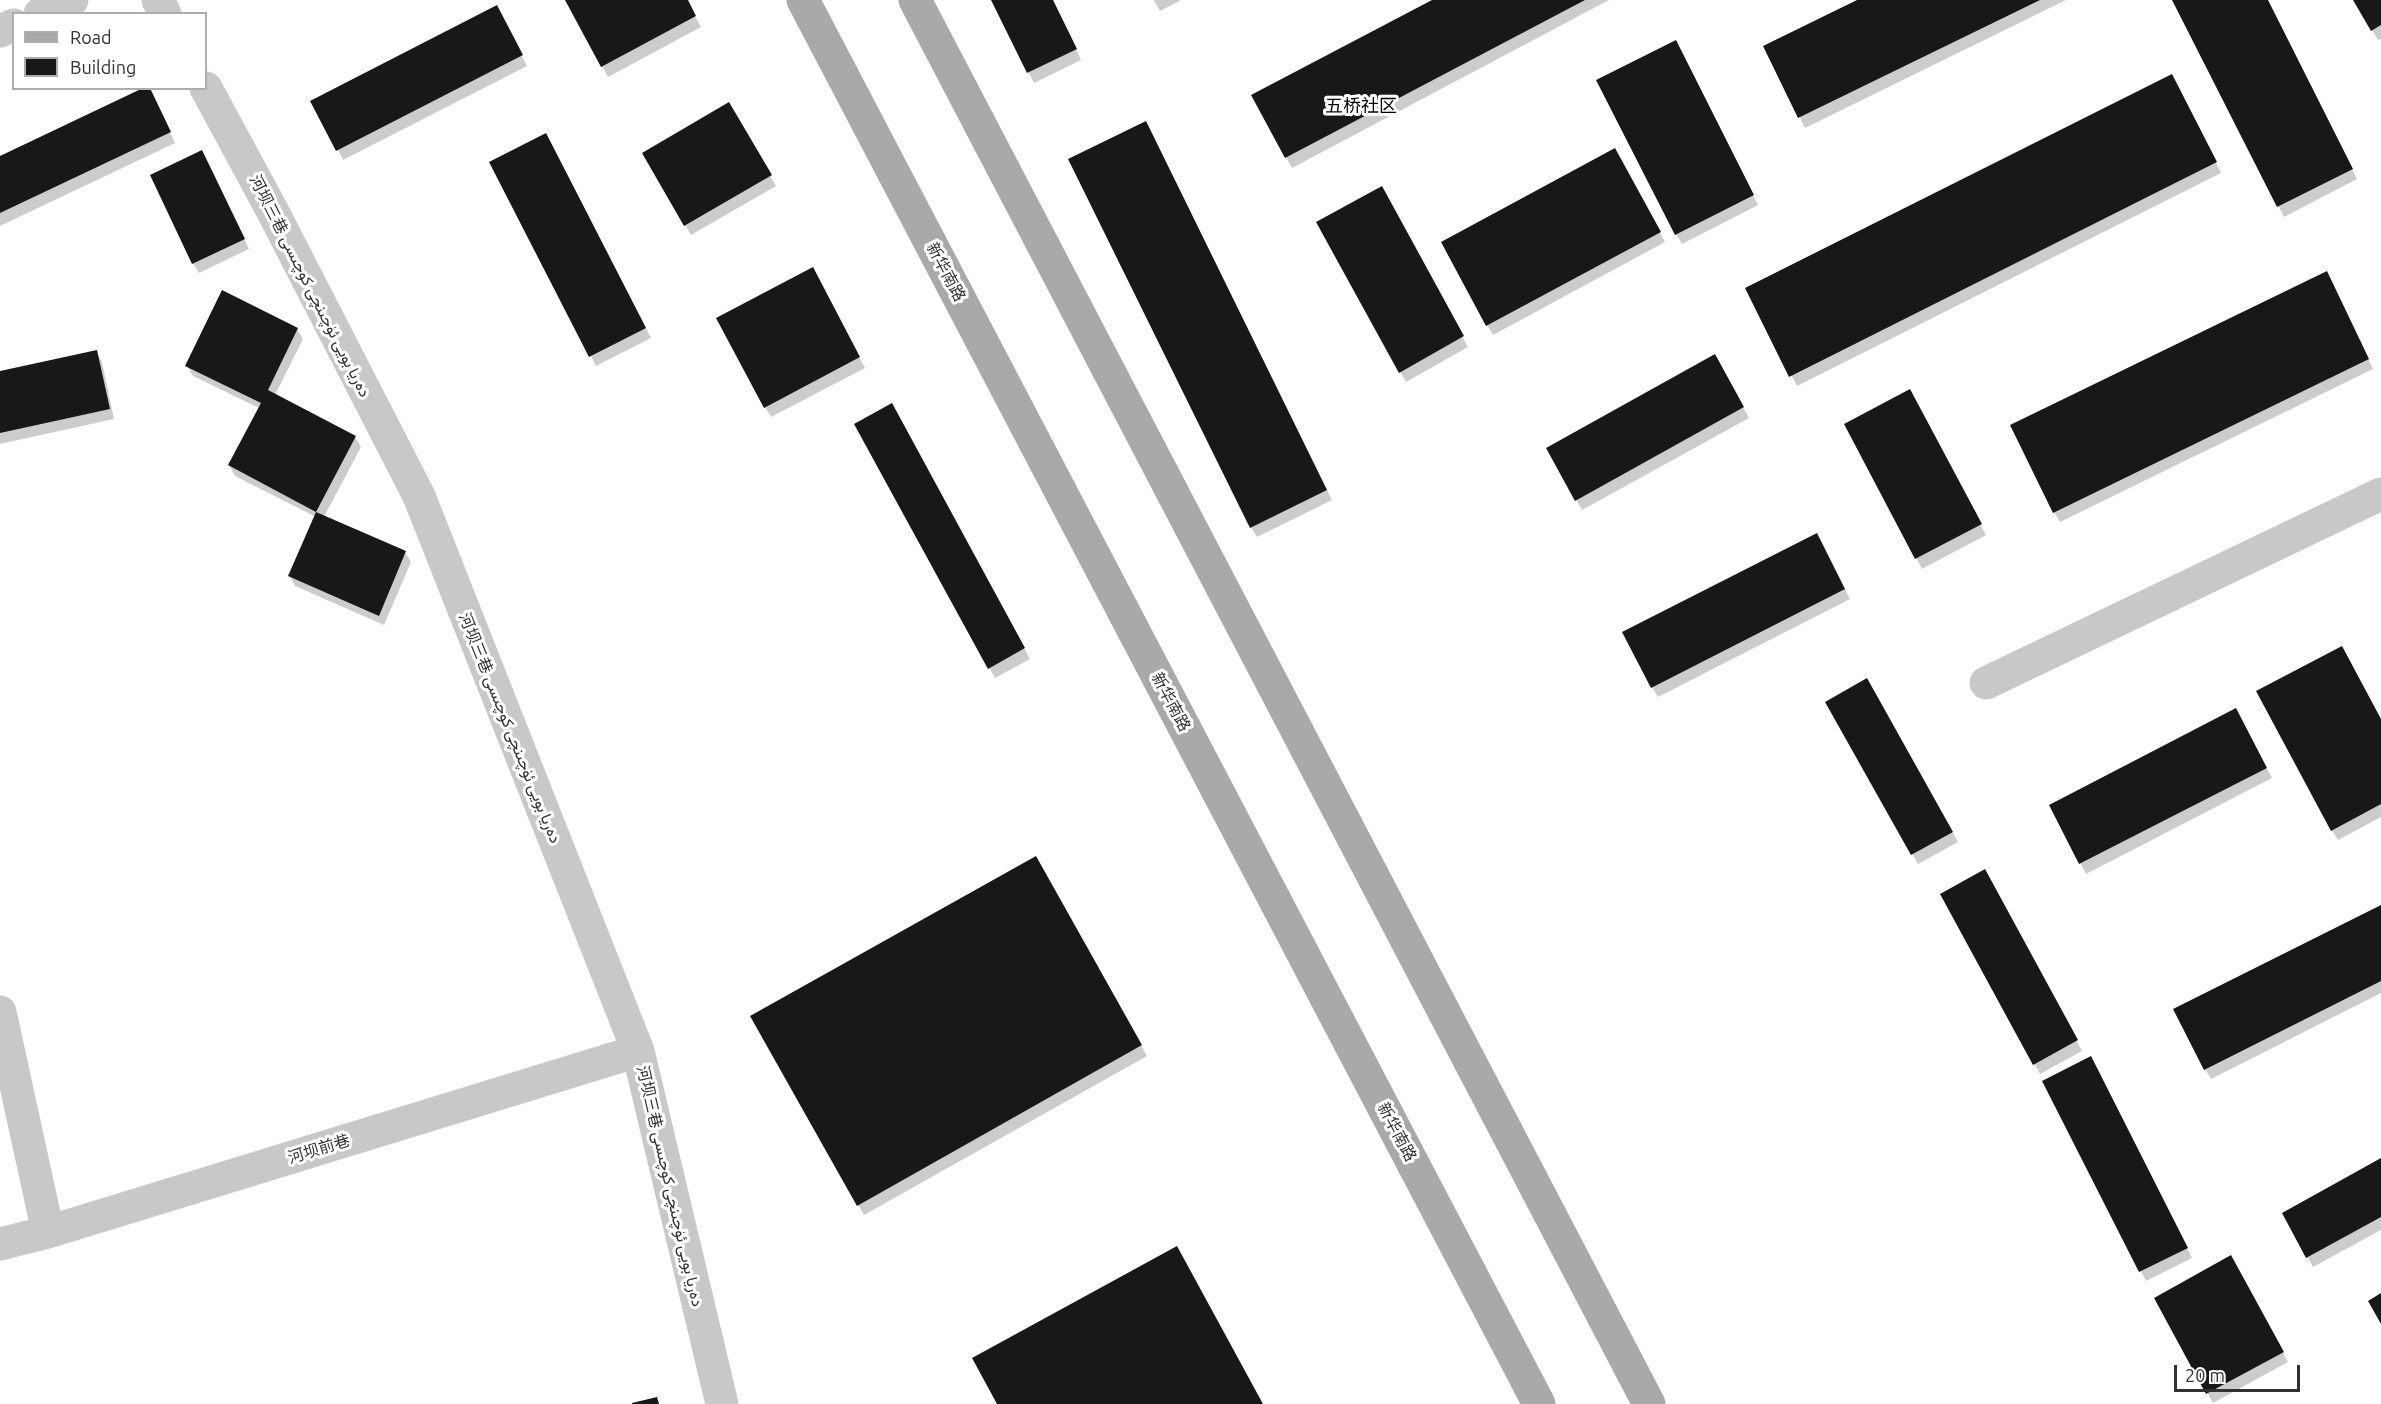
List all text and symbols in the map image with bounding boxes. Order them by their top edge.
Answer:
legend [12,12,207,90]
text: Road [70,27,112,47]
text: Building [70,57,136,77]
district label: 五桥社区 [1325,95,1397,117]
street label: 河坝三巷 دەريا بويى ئۈچىنچى كوچىسى [245,172,375,400]
street label: 新华南路 [923,239,969,305]
street label: 河坝三巷 دەريا بويى ئۈچىنچى كوچىسى [455,610,565,846]
street label: 新华南路 [1148,669,1194,735]
street label: 河坝三巷 دەريا بويى ئۈچىنچى كوچىسى [633,1064,707,1308]
street label: 新华南路 [1374,1099,1420,1165]
street label: 河坝前巷 [286,1130,352,1168]
scale bar [2177,1353,2303,1391]
text: 20 m [2185,1365,2225,1385]

